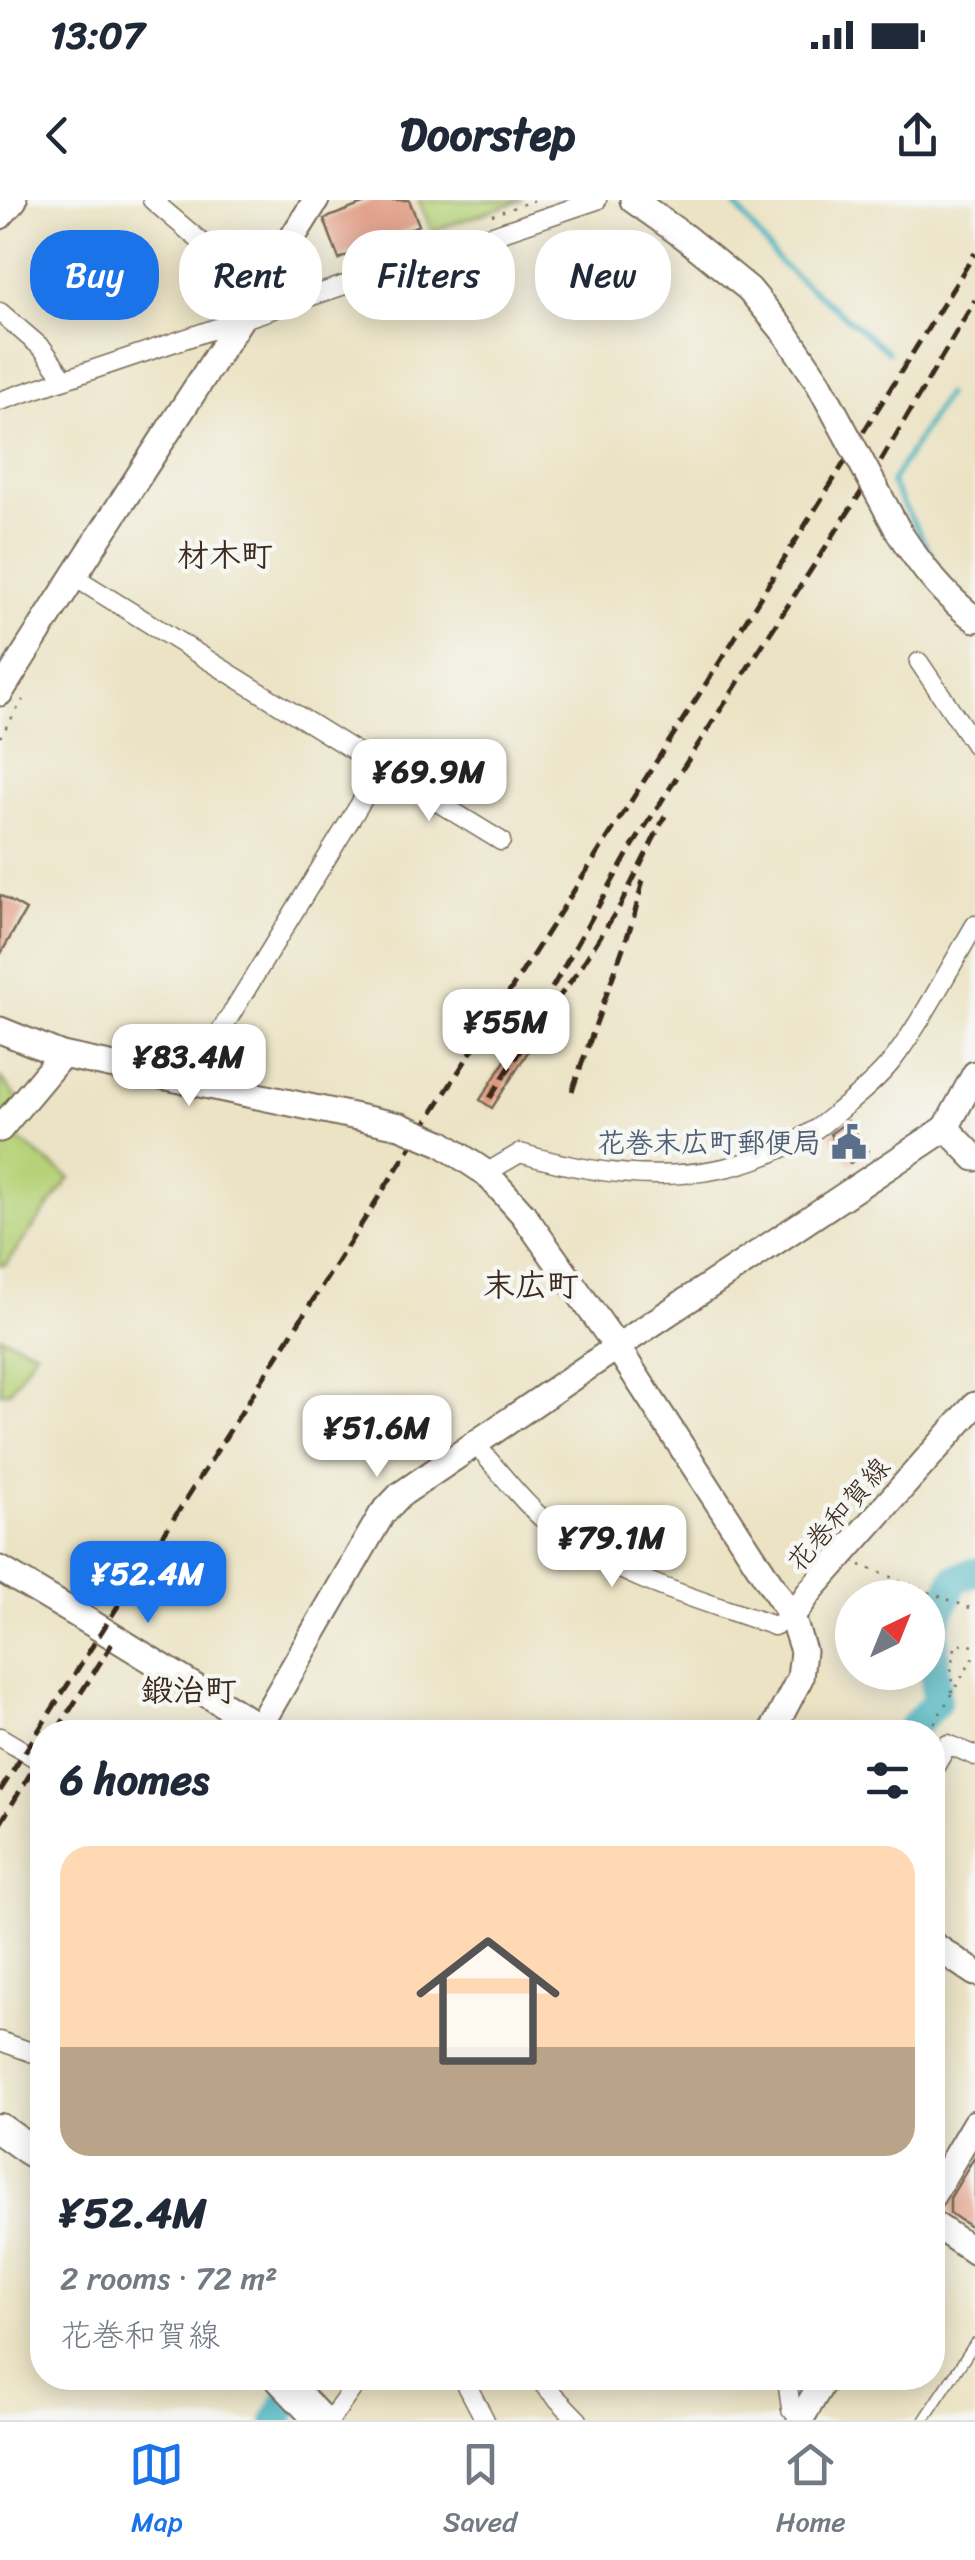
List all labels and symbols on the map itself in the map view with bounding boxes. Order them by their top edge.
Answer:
district label: 材木町 [177,527,273,584]
pin: ¥69.9M [348,739,510,824]
pin: ¥55M [447,989,565,1074]
pin: ¥83.4M [108,1024,270,1109]
place label: 花巻末広町郵便局 [597,1118,821,1167]
public building icon: 花巻末広町郵便局 [830,1123,868,1161]
district label: 末広町 [483,1257,579,1314]
pin: ¥51.6M [296,1395,458,1480]
street label: 花巻和賀線 [774,1445,903,1583]
pin: ¥79.1M [531,1505,693,1590]
pin: ¥52.4M [67,1541,229,1626]
north arrow [835,1580,945,1690]
district label: 鍛治町 [141,1662,237,1719]

